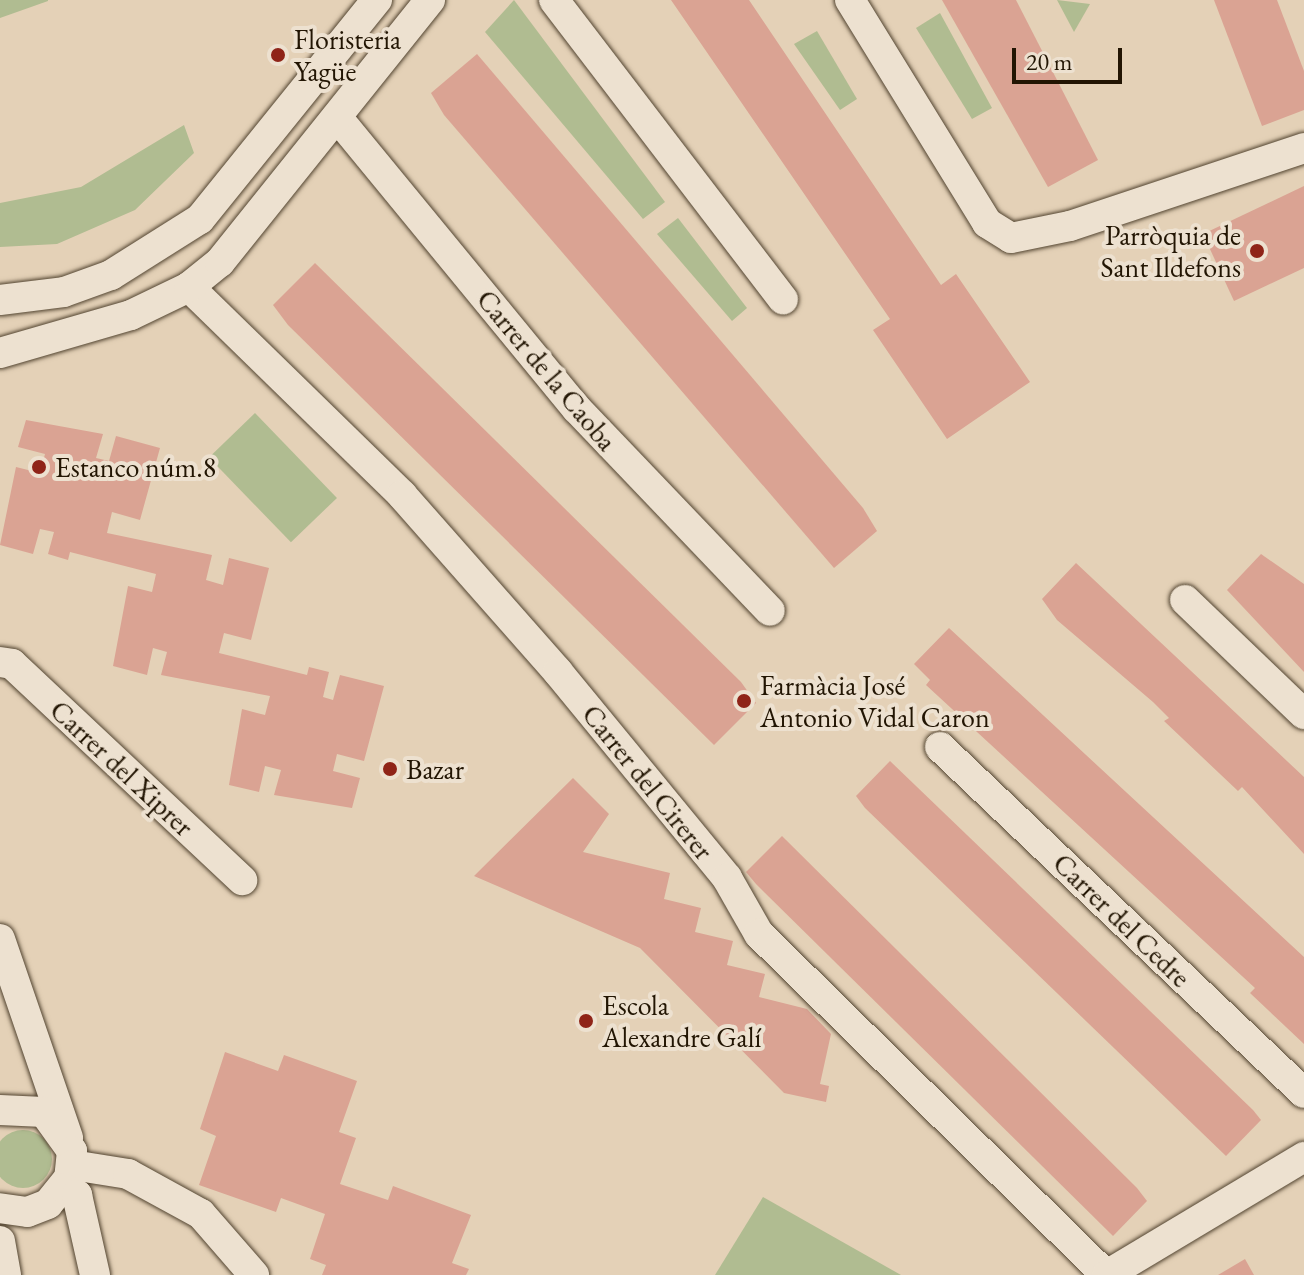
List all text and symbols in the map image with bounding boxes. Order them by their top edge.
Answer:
place label: Floristeria Yagüe [294,22,401,88]
scale bar [1016,32,1126,82]
marker: Floristeria Yagüe [269,46,287,64]
text: 20 m [1026,46,1073,77]
place label: Parròquia de Sant Ildefons [1100,218,1241,284]
marker: Parròquia de Sant Ildefons [1248,242,1266,260]
street label: Carrer de la Caoba [470,283,624,457]
place label: Estanco núm.8 [55,450,216,484]
marker: Estanco núm.8 [30,458,48,476]
place label: Farmàcia José Antonio Vidal Caron [760,668,990,734]
marker: Farmàcia José Antonio Vidal Caron [735,692,753,710]
street label: Carrer del Xiprer [43,693,201,843]
street label: Carrer del Cirerer [575,698,721,866]
place label: Bazar [406,752,464,786]
marker: Bazar [381,760,399,778]
street label: Carrer del Cedre [1046,846,1198,994]
place label: Escola Alexandre Galí [602,988,761,1054]
marker: Escola Alexandre Galí [577,1012,595,1030]

